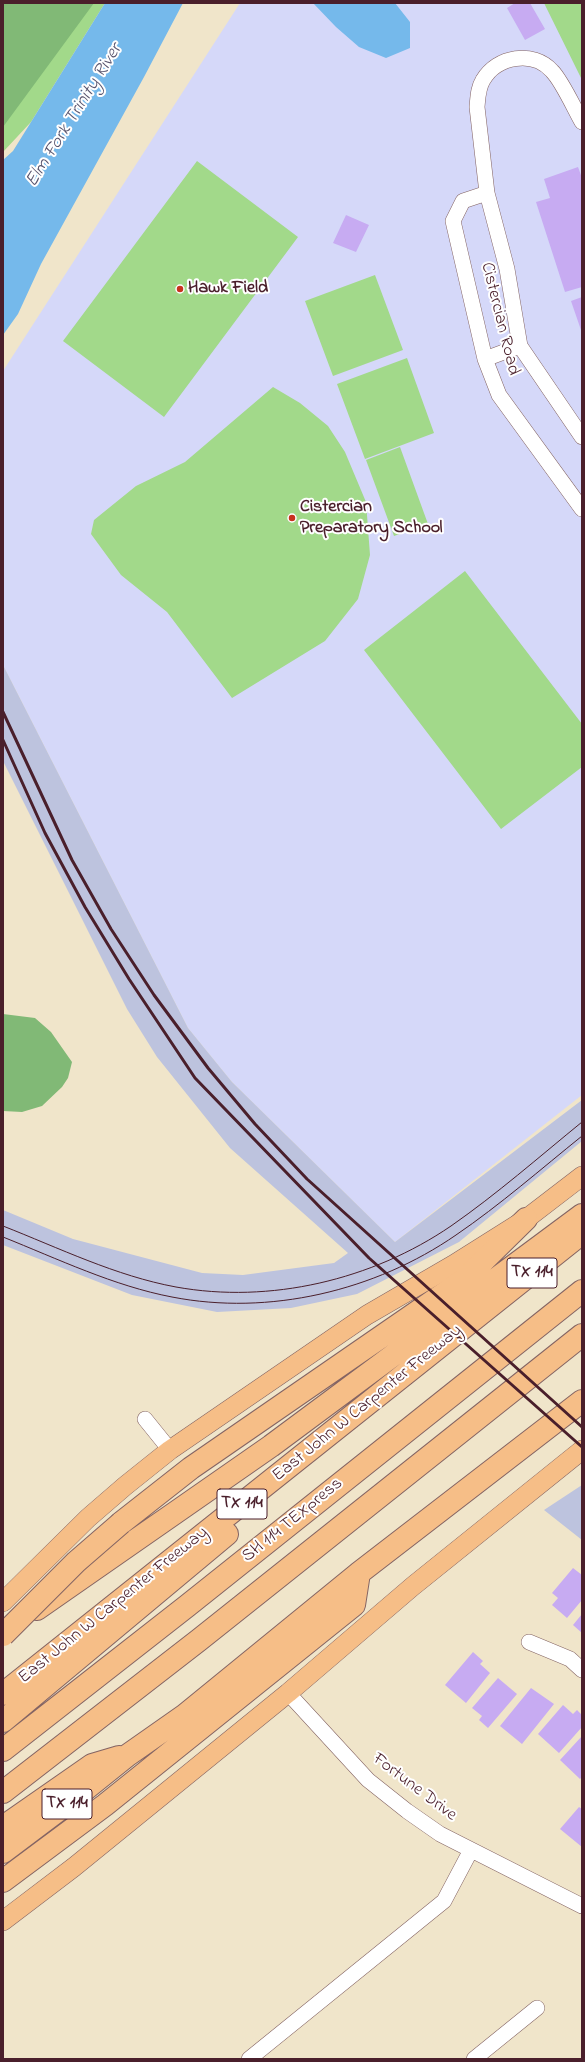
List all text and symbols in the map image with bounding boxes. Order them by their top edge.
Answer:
water label: Elm Fork Trinity River [22,40,128,192]
street label: Cistercian Road [475,260,523,378]
place label: Hawk Field [188,278,268,300]
marker: Hawk Field [175,284,185,294]
place label: Cistercian Preparatory School [300,497,443,540]
marker: Cistercian Preparatory School [287,513,297,523]
road number: TX 114 [507,1258,557,1288]
street label: East John W Carpenter Freeway [269,1321,467,1487]
street label: SH 114 TEXpress [238,1474,348,1568]
road number: TX 114 [217,1489,267,1519]
street label: East John W Carpenter Freeway [15,1523,213,1689]
street label: Fortune Drive [367,1749,461,1827]
road number: TX 114 [42,1789,92,1819]

